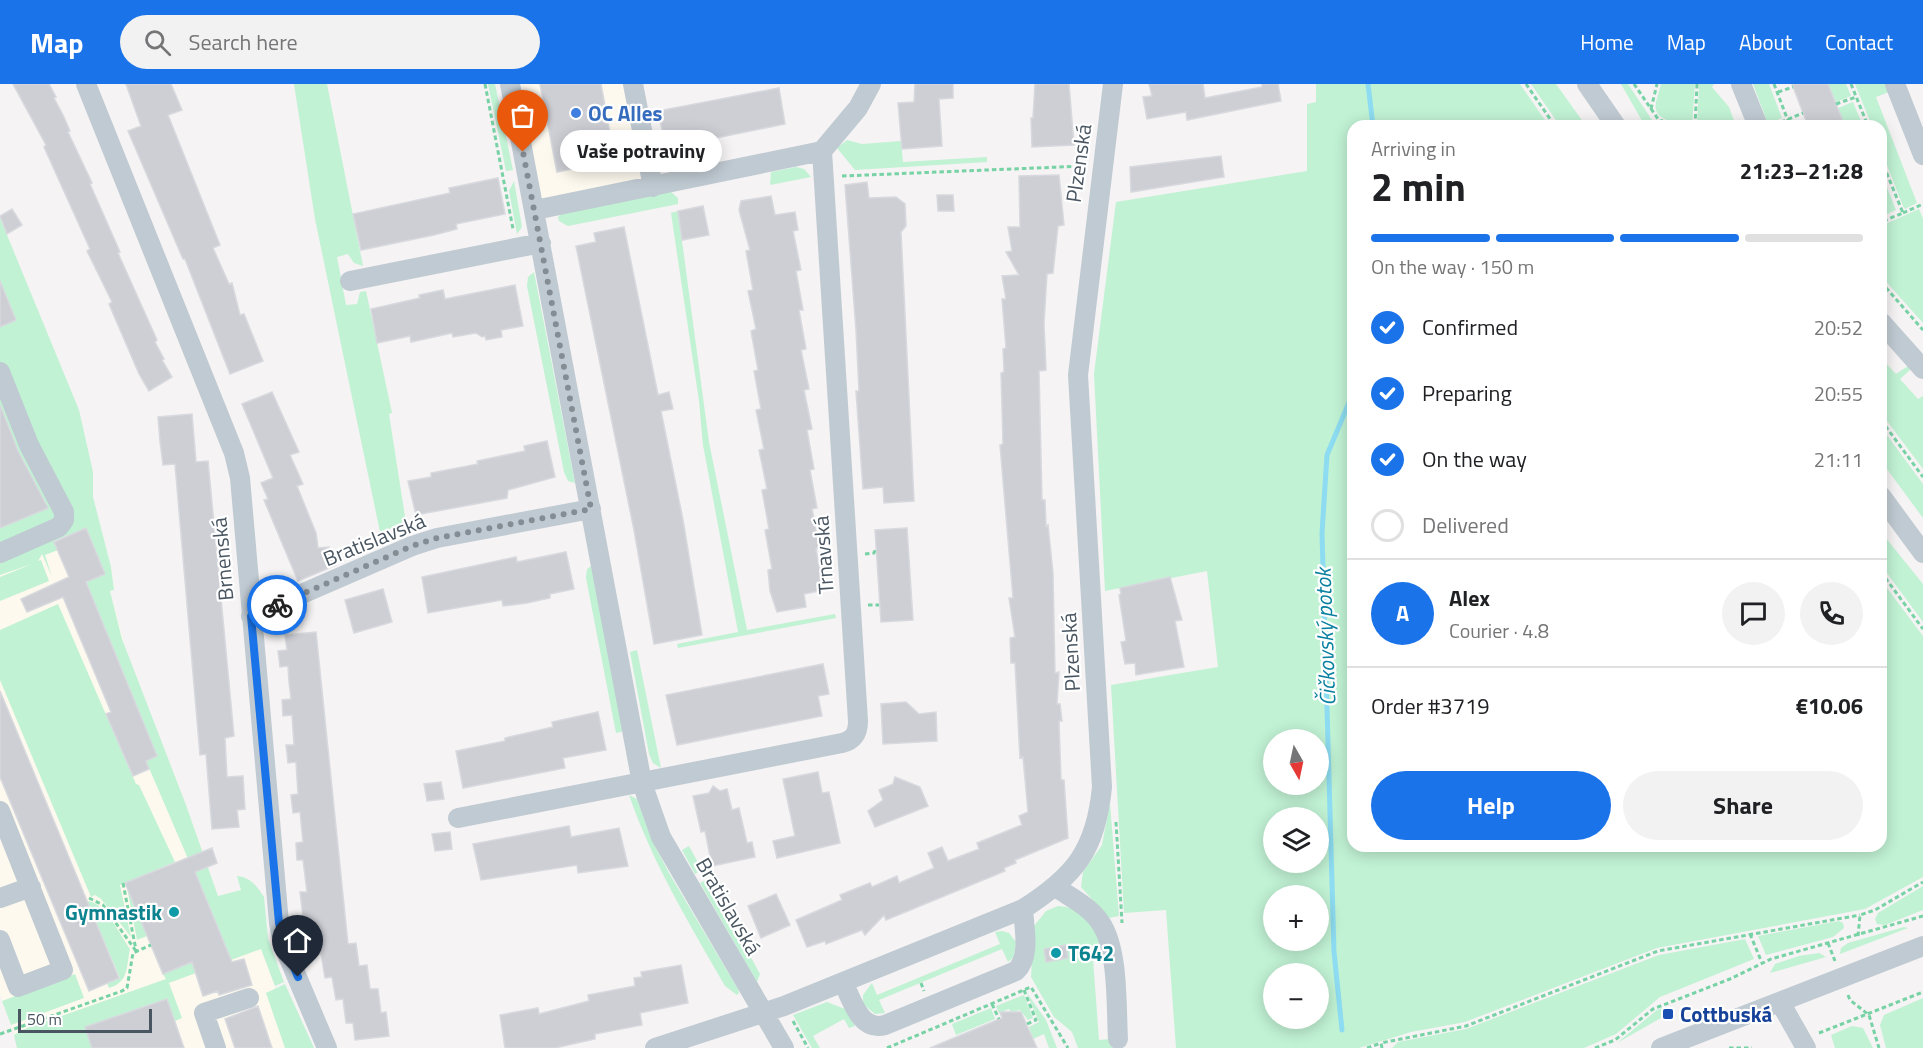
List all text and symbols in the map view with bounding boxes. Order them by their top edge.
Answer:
search box [120,15,540,69]
text: Map [30,21,84,64]
text: Search here [189,25,298,59]
icon: search [141,26,174,59]
text: Home [1580,26,1634,58]
text: Map [1667,26,1706,58]
text: About [1739,26,1792,58]
text: Contact [1825,26,1893,58]
pin [497,90,548,152]
place label: OC Alles [588,97,662,129]
icon: bag [506,99,539,132]
marker: OC Alles [569,106,583,120]
street label: Plzenská [1057,121,1099,204]
callout: Vaše potraviny [559,131,721,173]
text: Arriving in [1371,133,1456,164]
text: Vaše potraviny [577,135,705,166]
text: 21:23–21:28 [1740,154,1863,188]
text: 2 min [1371,157,1466,216]
text: On the way · 150 m [1371,251,1534,282]
text: Confirmed [1422,310,1518,344]
icon: check [1371,311,1404,344]
text: 20:52 [1814,312,1863,343]
text: Preparing [1422,376,1512,410]
icon: check [1371,377,1404,410]
text: 20:55 [1814,378,1863,409]
text: On the way [1422,442,1527,476]
icon: check [1371,443,1404,476]
text: 21:11 [1814,444,1863,475]
street label: Bratislavská [318,504,430,574]
text: Delivered [1422,508,1509,542]
street label: Trnavská [804,514,842,595]
street label: Brnenská [202,515,242,602]
water label: Čičkovský potok [1306,565,1344,706]
courier [247,575,307,635]
text: Alex [1449,581,1490,615]
button: chat [1722,582,1785,645]
button: phone [1800,582,1863,645]
icon: bike [261,589,294,622]
text: A [1396,596,1409,630]
street label: Plzenská [1052,611,1088,692]
text: Courier · 4.8 [1449,615,1549,646]
text: Order #3719 [1371,689,1490,723]
text: €10.06 [1796,689,1863,723]
north arrow [1263,729,1329,795]
map controls [1263,729,1329,1029]
button: Help [1371,771,1611,840]
button: Share [1623,771,1863,840]
button: layers [1263,807,1329,873]
street label: Bratislavská [688,851,770,961]
button: + [1263,885,1329,951]
place label: Gymnastik [65,896,162,928]
marker: Gymnastik [167,905,181,919]
pin [272,915,323,977]
icon: home [281,924,314,957]
place label: T642 [1068,937,1114,969]
marker: T642 [1049,946,1063,960]
button: − [1263,963,1329,1029]
place label: Cottbuská [1680,998,1772,1030]
scale bar [18,1006,152,1034]
text: 50 m [27,1007,62,1031]
marker: Cottbuská [1661,1007,1675,1021]

